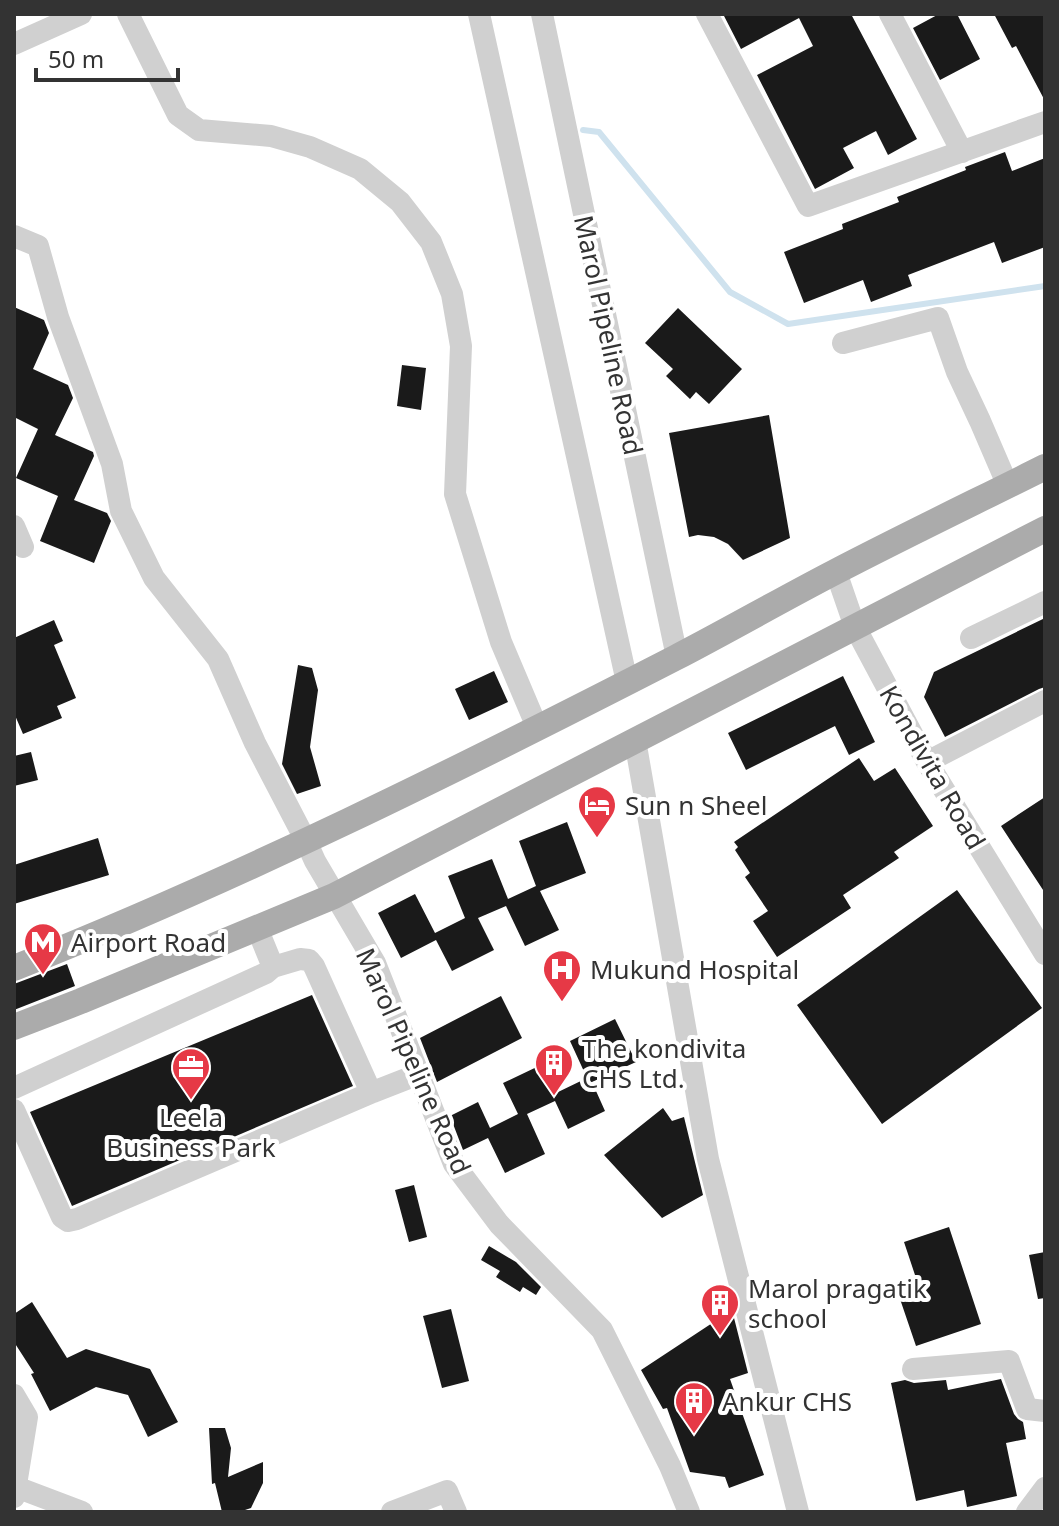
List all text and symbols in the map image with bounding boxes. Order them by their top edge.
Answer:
scale bar [36,32,178,82]
text: 50 m [48,42,104,75]
street label: Marol Pipeline Road [566,212,652,458]
street label: Kondivita Road [871,678,995,856]
hotel icon: Sun n Sheel [576,784,618,839]
place label: Sun n Sheel [625,787,767,823]
metro station icon: Airport Road [22,921,64,976]
place label: Airport Road [71,924,226,960]
street label: Marol Pipeline Road [348,942,480,1180]
hospital icon: Mukund Hospital [541,948,583,1003]
place label: Mukund Hospital [590,951,799,987]
place label: The kondivita CHS Ltd. [582,1030,746,1096]
building icon: The kondivita CHS Ltd. [533,1042,575,1097]
office icon: Leela Business Park [170,1046,212,1101]
place label: Leela Business Park [106,1099,276,1165]
place label: Marol pragatik school [748,1270,927,1336]
building icon: Marol pragatik school [699,1282,741,1337]
building icon: Ankur CHS [673,1380,715,1435]
place label: Ankur CHS [722,1383,852,1419]

